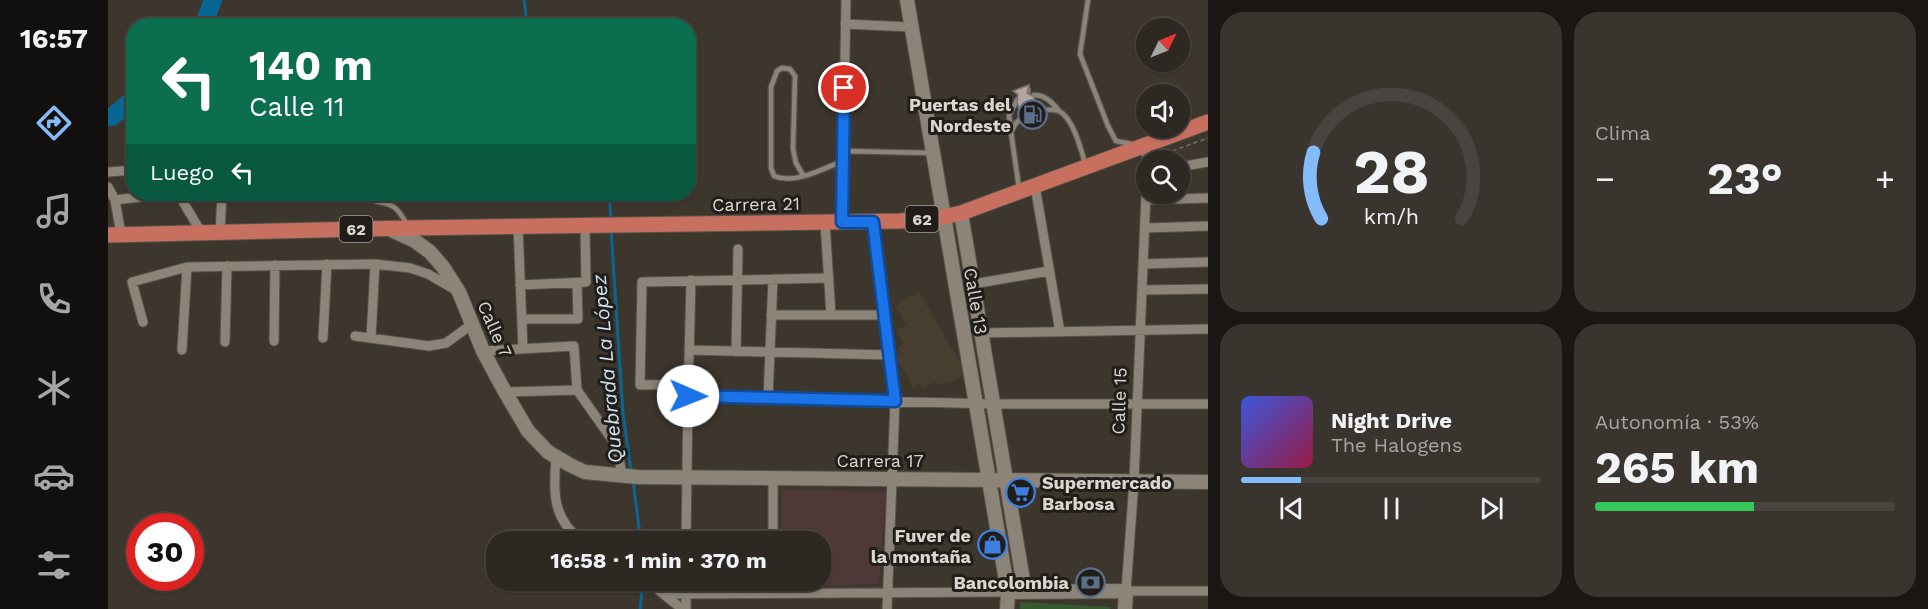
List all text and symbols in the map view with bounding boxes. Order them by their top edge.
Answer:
north arrow [1136,18,1190,72]
map controls [1136,18,1190,204]
text: 16:57 [20,23,88,55]
text: 140 m [249,41,373,90]
icon: left [150,42,228,120]
pin [818,62,869,113]
icon: arrive [827,71,860,104]
button: sound [1136,84,1190,138]
text: Calle 11 [249,91,345,123]
place label: Puertas del Nordeste [909,94,1011,136]
fuel station icon: Puertas del Nordeste [1016,98,1048,130]
icon: directions [33,102,75,144]
text: Clima [1595,121,1651,145]
text: 28 [1353,135,1429,208]
button: search [1136,150,1190,204]
text: 23° [1707,152,1783,205]
icon: left [226,156,259,189]
text: − [1595,159,1615,198]
text: + [1875,159,1895,198]
text: Luego [150,160,214,185]
icon: music [33,190,75,232]
street label: Carrera 21 [712,193,800,215]
text: km/h [1363,204,1419,229]
road number: 62 [906,206,938,232]
road number: 62 [340,216,372,242]
street label: Calle 13 [960,266,992,336]
water label: Quebrada La López [587,273,627,464]
icon: phone [33,278,75,320]
street label: Calle 7 [473,298,517,360]
position arrow [656,364,720,428]
icon: climate [33,367,75,409]
street label: Calle 15 [1107,367,1131,435]
text: Night Drive [1331,408,1452,433]
text: Autonomía · 53% [1595,410,1759,434]
text: The Halogens [1331,433,1463,457]
text: 265 km [1595,441,1759,494]
street label: Carrera 17 [836,450,924,471]
icon: car [33,455,75,497]
place label: Supermercado Barbosa [1042,472,1172,514]
supermarket icon: Supermercado Barbosa [1005,476,1037,508]
icon: previous [1275,492,1308,525]
icon: pause [1375,492,1408,525]
icon: next [1475,492,1508,525]
speed limit sign: 30 [126,513,204,591]
place label: Fuver de la montaña [871,525,972,567]
shop icon: Fuver de la montaña [976,529,1008,561]
icon: filters [33,544,75,586]
text: 16:58 · 1 min · 370 m [550,548,767,573]
bank icon: Bancolombia [1074,566,1106,598]
place label: Bancolombia [954,572,1070,593]

